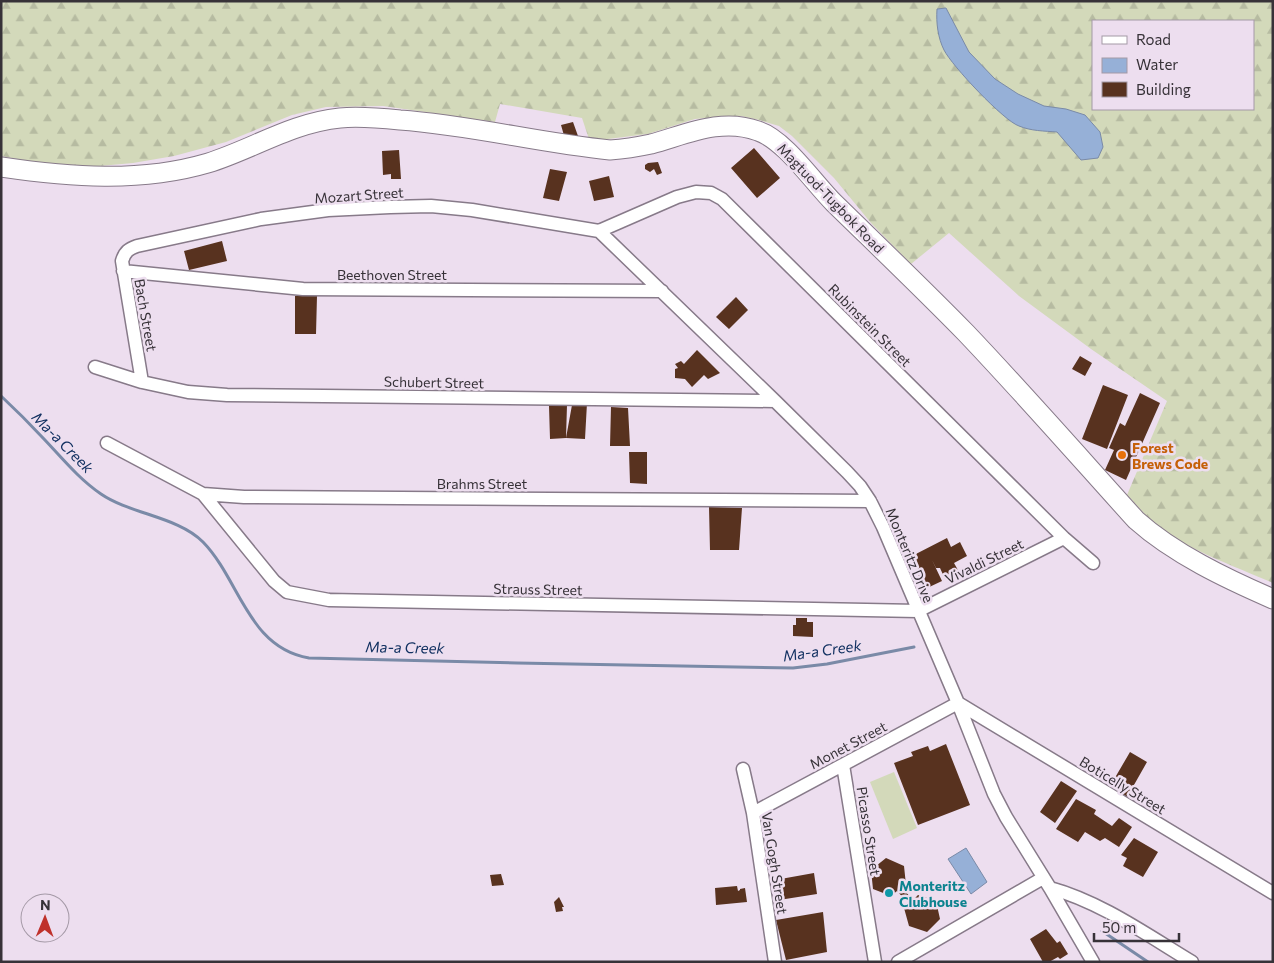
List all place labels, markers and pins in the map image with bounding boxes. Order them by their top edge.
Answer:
place label: Forest Brews Code [1132,439,1208,472]
marker: Forest Brews Code [1116,449,1128,461]
place label: Monteritz Clubhouse [899,877,967,910]
marker: Monteritz Clubhouse [883,887,895,899]

